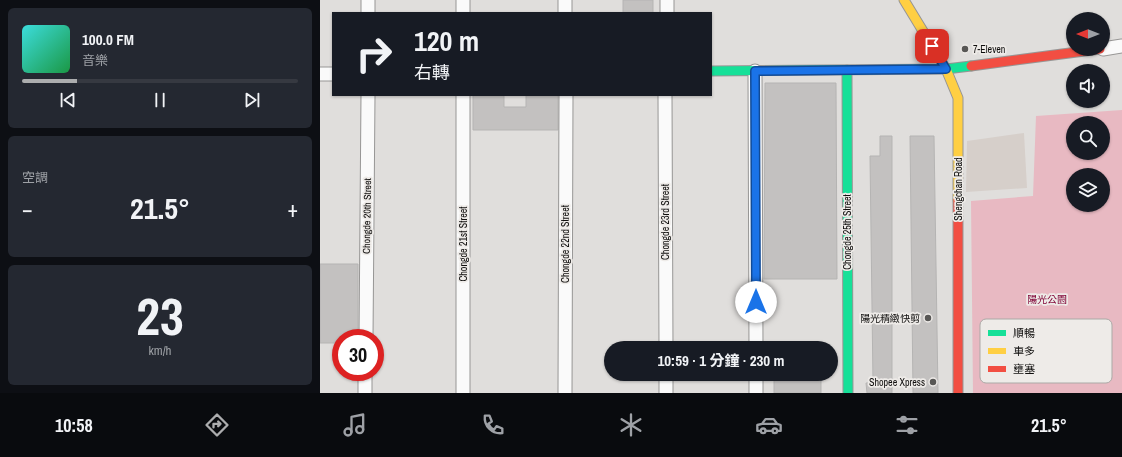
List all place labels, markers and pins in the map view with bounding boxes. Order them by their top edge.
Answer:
pin [915,29,949,63]
place label: 7-Eleven [973,43,1005,56]
marker: 7-Eleven [960,44,970,54]
place label: 陽光精緻快剪 [860,312,920,325]
marker: 陽光精緻快剪 [923,313,933,323]
place label: Shopee Xpress [869,376,925,389]
marker: Shopee Xpress [928,377,938,387]

